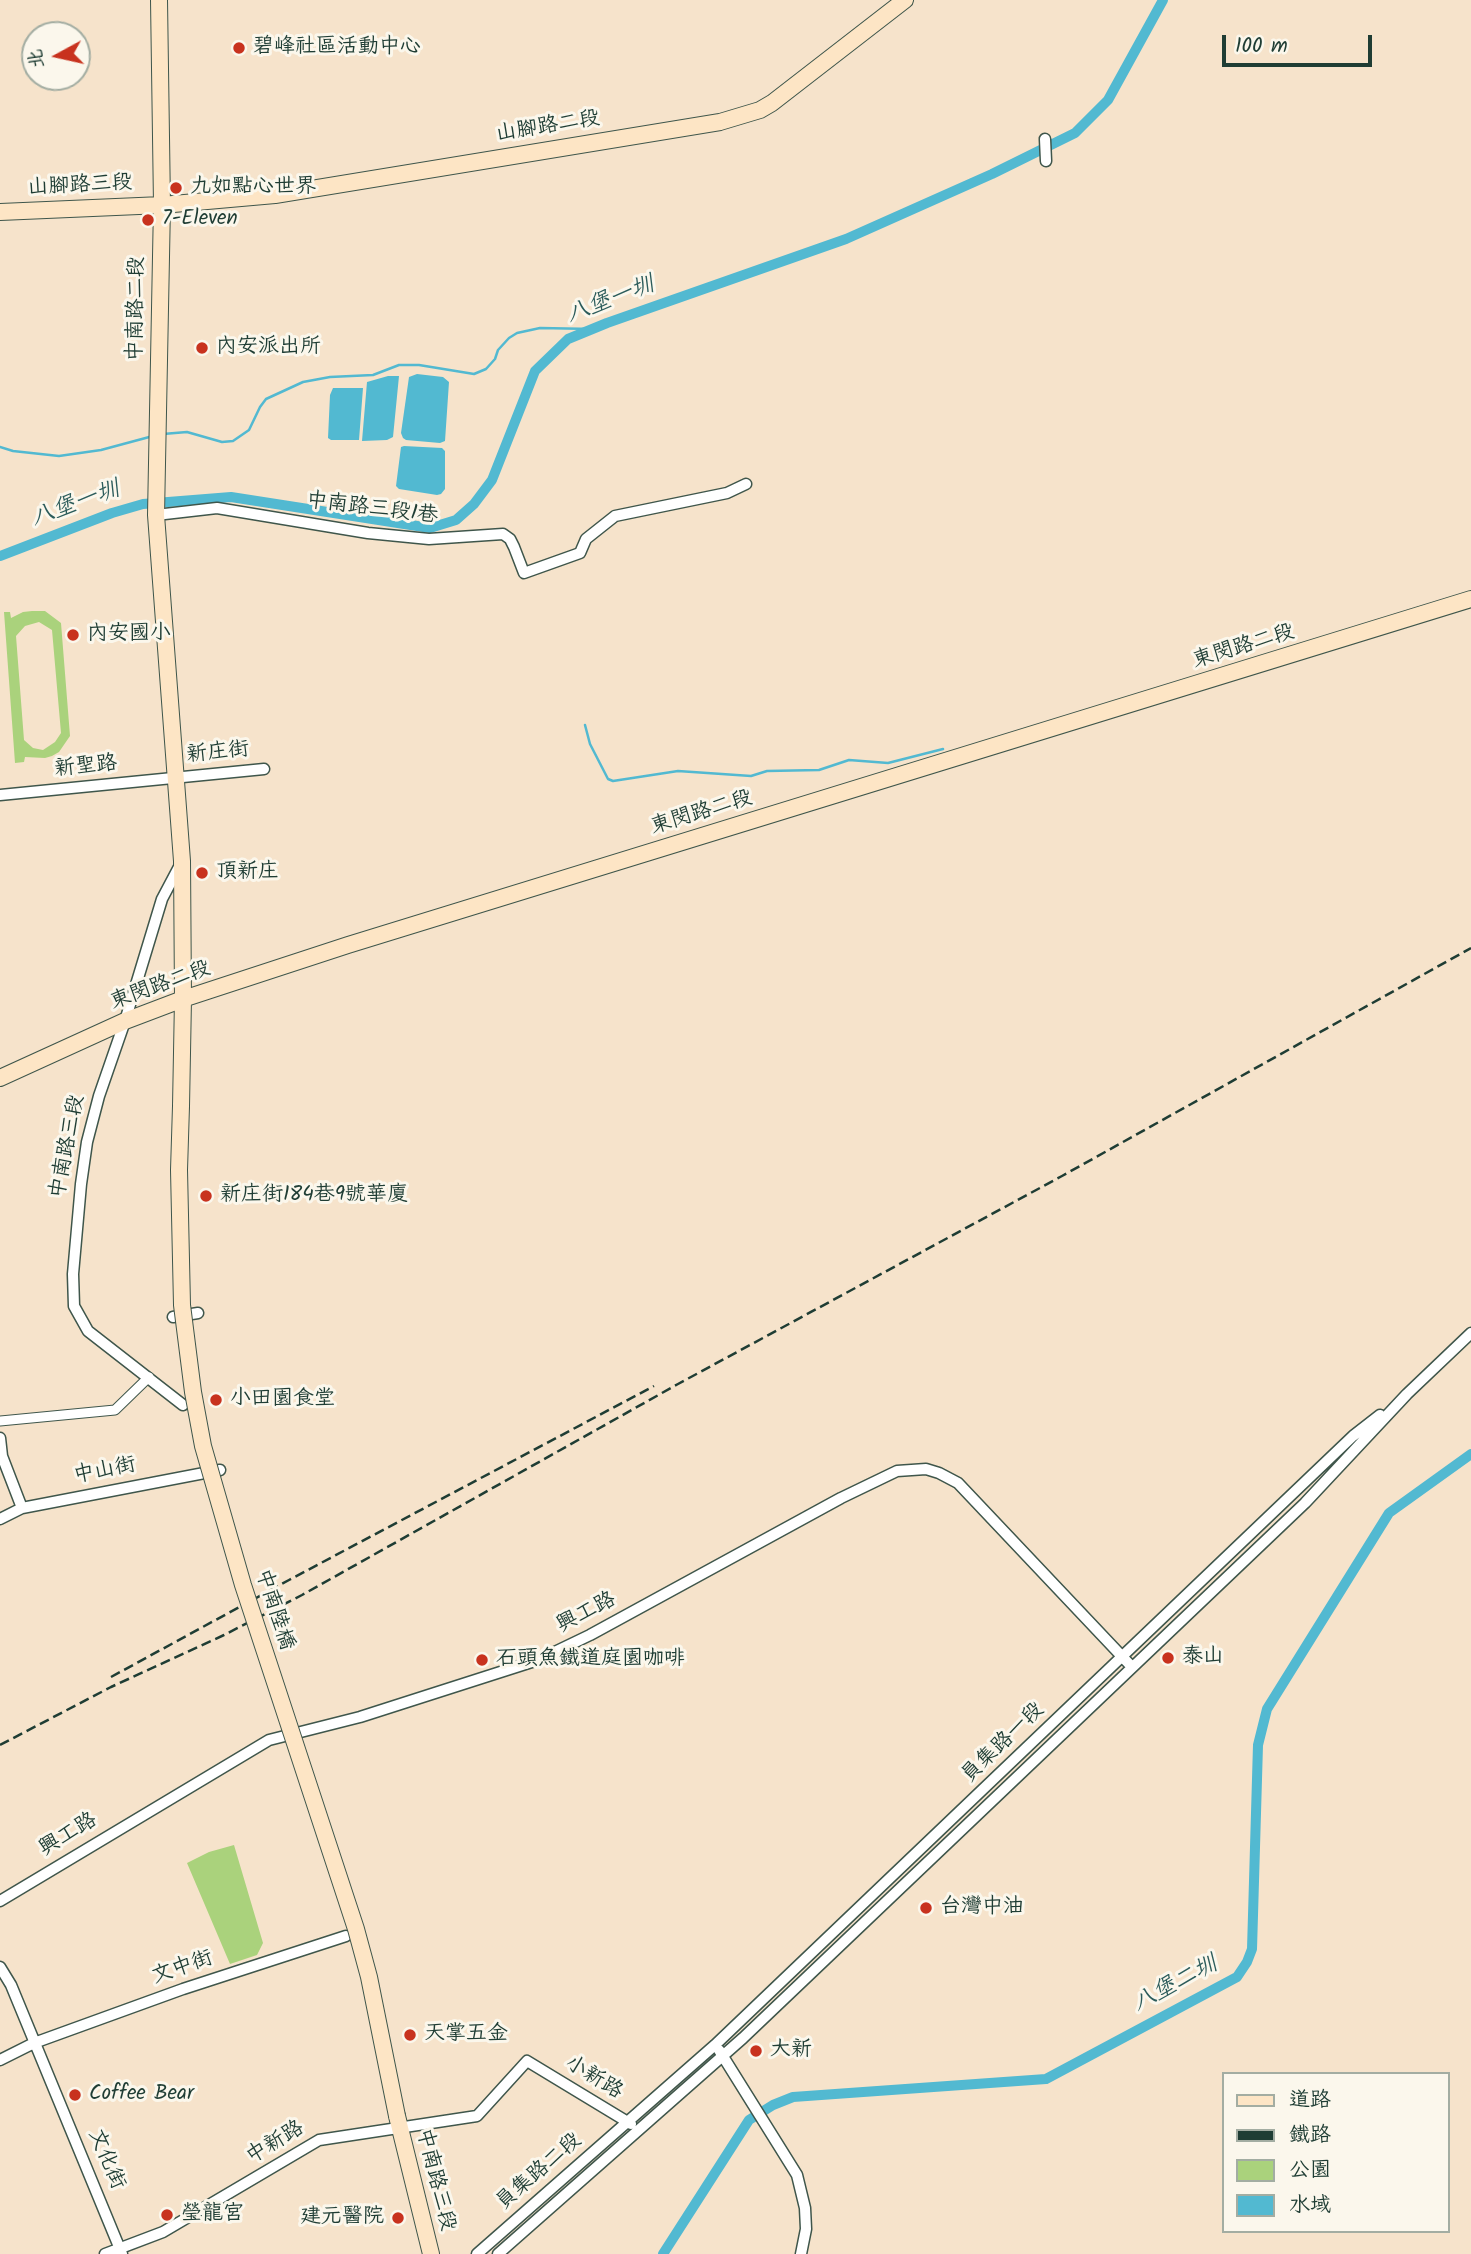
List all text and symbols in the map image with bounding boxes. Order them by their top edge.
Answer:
north arrow [21,21,91,91]
scale bar [1226,21,1376,65]
text: 100 m [1235,30,1288,63]
place label: 碧峰社區活動中心 [253,35,421,61]
marker: 碧峰社區活動中心 [231,40,247,56]
text: 北 [21,47,53,70]
street label: 山腳路二段 [494,107,602,149]
street label: 山腳路三段 [27,172,133,202]
place label: 九如點心世界 [190,175,316,201]
marker: 九如點心世界 [168,180,184,196]
place label: 7-Eleven [162,207,238,233]
marker: 7-Eleven [140,212,156,228]
street label: 中南路二段 [124,256,152,362]
water label: 八堡一圳 [563,273,659,331]
place label: 內安派出所 [216,335,321,361]
marker: 內安派出所 [194,340,210,356]
water label: 八堡一圳 [28,477,124,535]
street label: 中南路三段1巷 [305,489,439,531]
street label: 東閔路二段 [1190,621,1298,675]
place label: 內安國小 [87,622,171,648]
marker: 內安國小 [65,627,81,643]
street label: 新庄街 [185,738,251,770]
street label: 新聖路 [53,752,119,784]
street label: 東閔路二段 [648,787,756,841]
place label: 頂新庄 [216,860,279,886]
marker: 頂新庄 [194,865,210,881]
street label: 東閔路二段 [107,957,215,1017]
street label: 中南路三段 [47,1093,91,1201]
place label: 新庄街184巷9號華廈 [220,1183,408,1209]
marker: 新庄街184巷9號華廈 [198,1188,214,1204]
place label: 小田園食堂 [230,1387,335,1413]
marker: 小田園食堂 [208,1392,224,1408]
street label: 中山街 [72,1454,138,1490]
street label: 中南陸橋 [248,1566,298,1654]
street label: 興工路 [553,1588,621,1640]
place label: 泰山 [1182,1645,1224,1671]
place label: 石頭魚鐵道庭園咖啡 [496,1647,685,1673]
marker: 泰山 [1160,1650,1176,1666]
marker: 石頭魚鐵道庭園咖啡 [474,1652,490,1668]
street label: 員集路一段 [957,1698,1051,1790]
street label: 興工路 [36,1809,102,1863]
place label: 台灣中油 [940,1895,1024,1921]
marker: 台灣中油 [918,1900,934,1916]
street label: 文中街 [149,1947,217,1991]
water label: 八堡二圳 [1129,1952,1223,2020]
place label: 天掌五金 [424,2022,508,2048]
marker: 天掌五金 [402,2027,418,2043]
place label: 大新 [770,2038,812,2064]
marker: 大新 [748,2043,764,2059]
street label: 小新路 [560,2052,626,2106]
legend [1222,2072,1450,2233]
place label: Coffee Bear [89,2082,194,2108]
text: 道路 [1289,2084,1331,2117]
marker: Coffee Bear [67,2087,83,2103]
street label: 中新路 [243,2117,309,2171]
text: 鐵路 [1289,2119,1331,2152]
street label: 文化街 [81,2126,129,2194]
street label: 中南路三段 [409,2126,459,2234]
street label: 員集路二段 [492,2129,588,2217]
text: 公園 [1289,2154,1331,2187]
text: 水域 [1289,2189,1331,2222]
place label: 瑩龍宮 [181,2202,244,2228]
place label: 建元醫院 [300,2205,384,2231]
marker: 瑩龍宮 [159,2207,175,2223]
marker: 建元醫院 [390,2210,406,2226]

